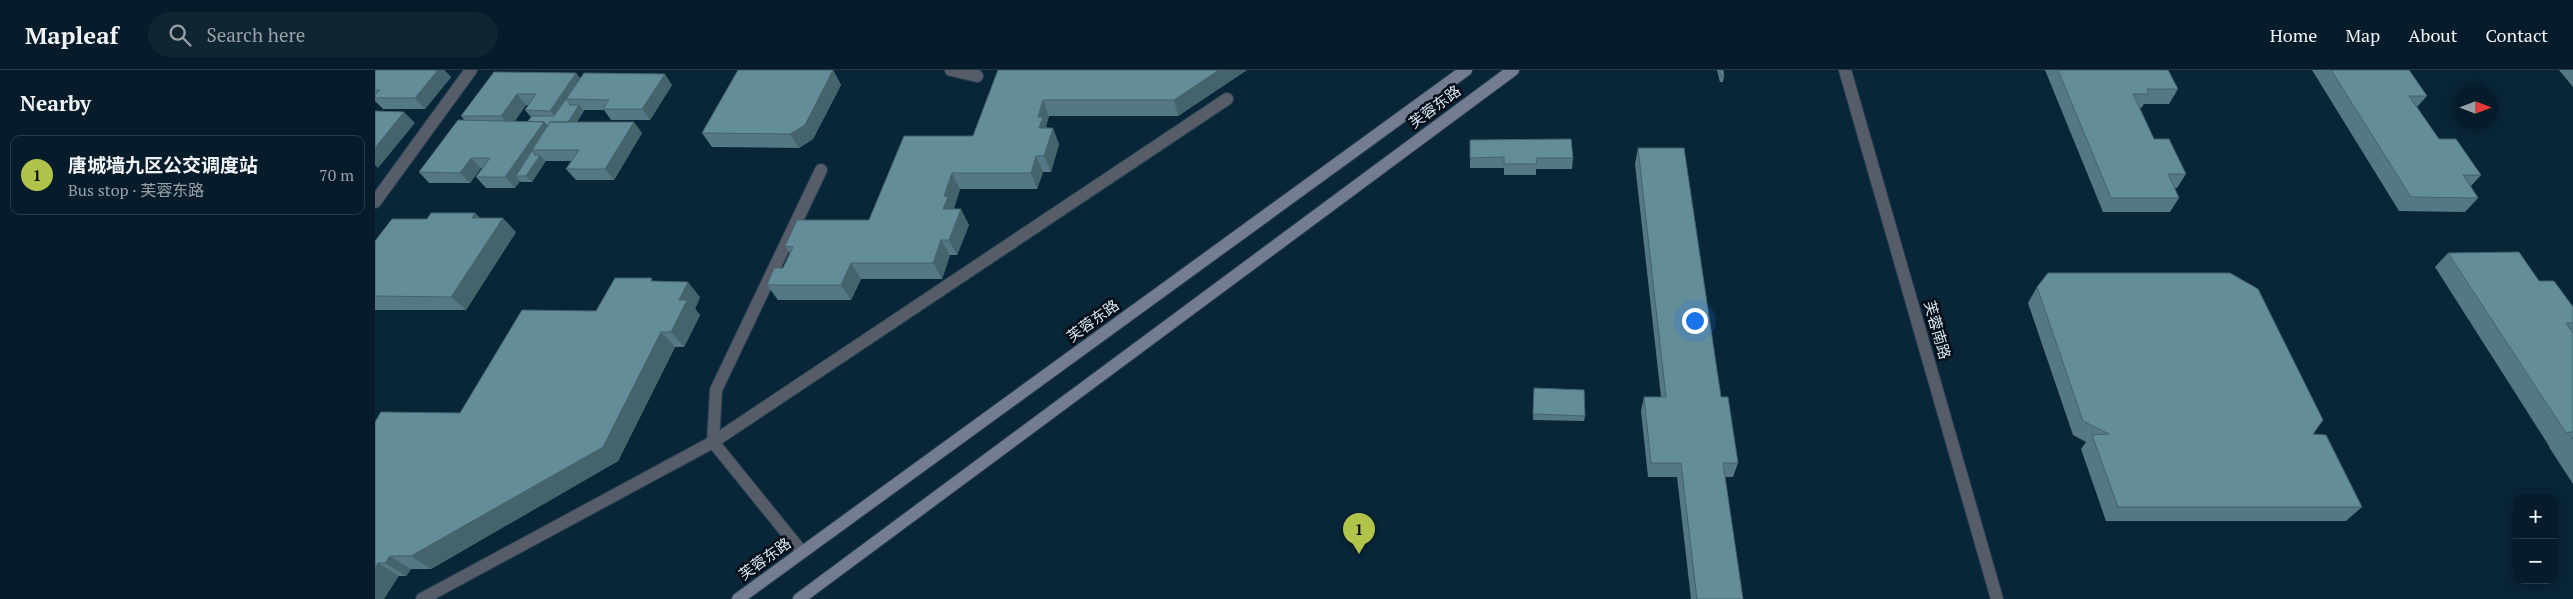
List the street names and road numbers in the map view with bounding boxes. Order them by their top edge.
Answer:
street label: 芙蓉东路 [1404,80,1464,132]
street label: 芙蓉东路 [1062,294,1123,346]
street label: 芙蓉南路 [1920,298,1956,361]
street label: 芙蓉东路 [734,532,795,584]

